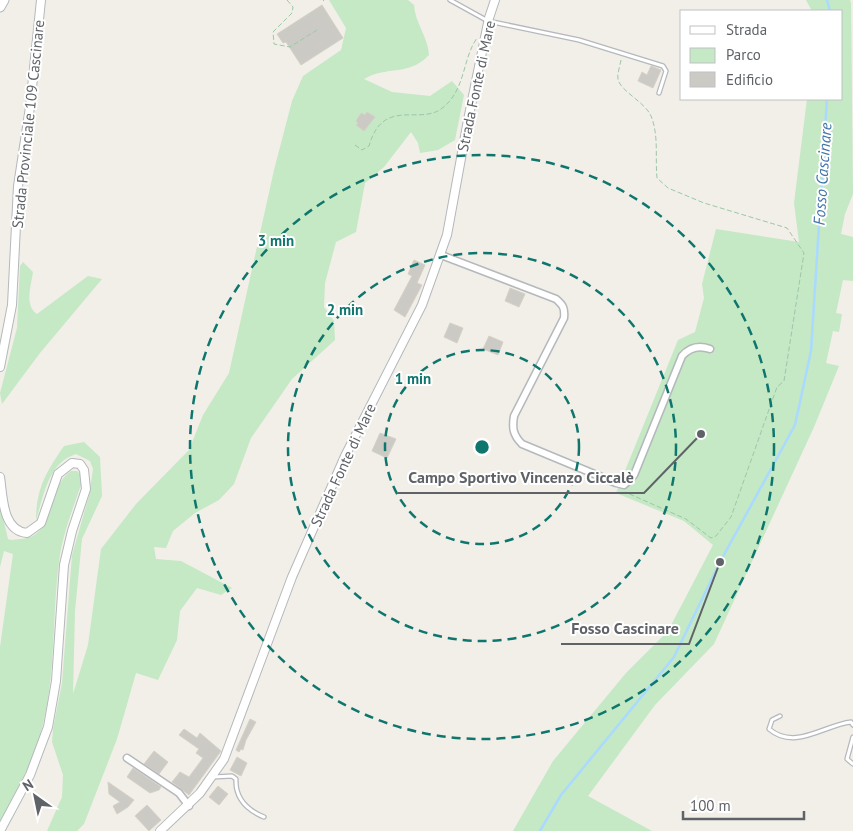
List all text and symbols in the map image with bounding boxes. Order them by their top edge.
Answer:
legend [680,10,843,100]
street label: Strada Provinciale 109 Cascinare [8,19,48,229]
street label: Strada Fonte di Mare [453,19,499,153]
text: Strada [726,20,767,39]
text: Parco [726,45,761,64]
text: Edificio [726,70,773,89]
water label: Fosso Cascinare [808,122,836,226]
text: 3 min [258,231,294,250]
text: 2 min [327,300,363,319]
text: 1 min [395,369,431,388]
street label: Strada Fonte di Mare [306,400,380,530]
centre of rings [473,438,491,456]
callout: Campo Sportivo Vincenzo Ciccalè [398,462,644,493]
text: Campo Sportivo Vincenzo Ciccalè [408,467,634,487]
callout: Fosso Cascinare [561,613,689,644]
text: Fosso Cascinare [571,618,679,638]
north arrow [10,771,60,821]
text: N [19,775,37,795]
scale bar [683,788,804,820]
text: 100 m [690,796,731,815]

